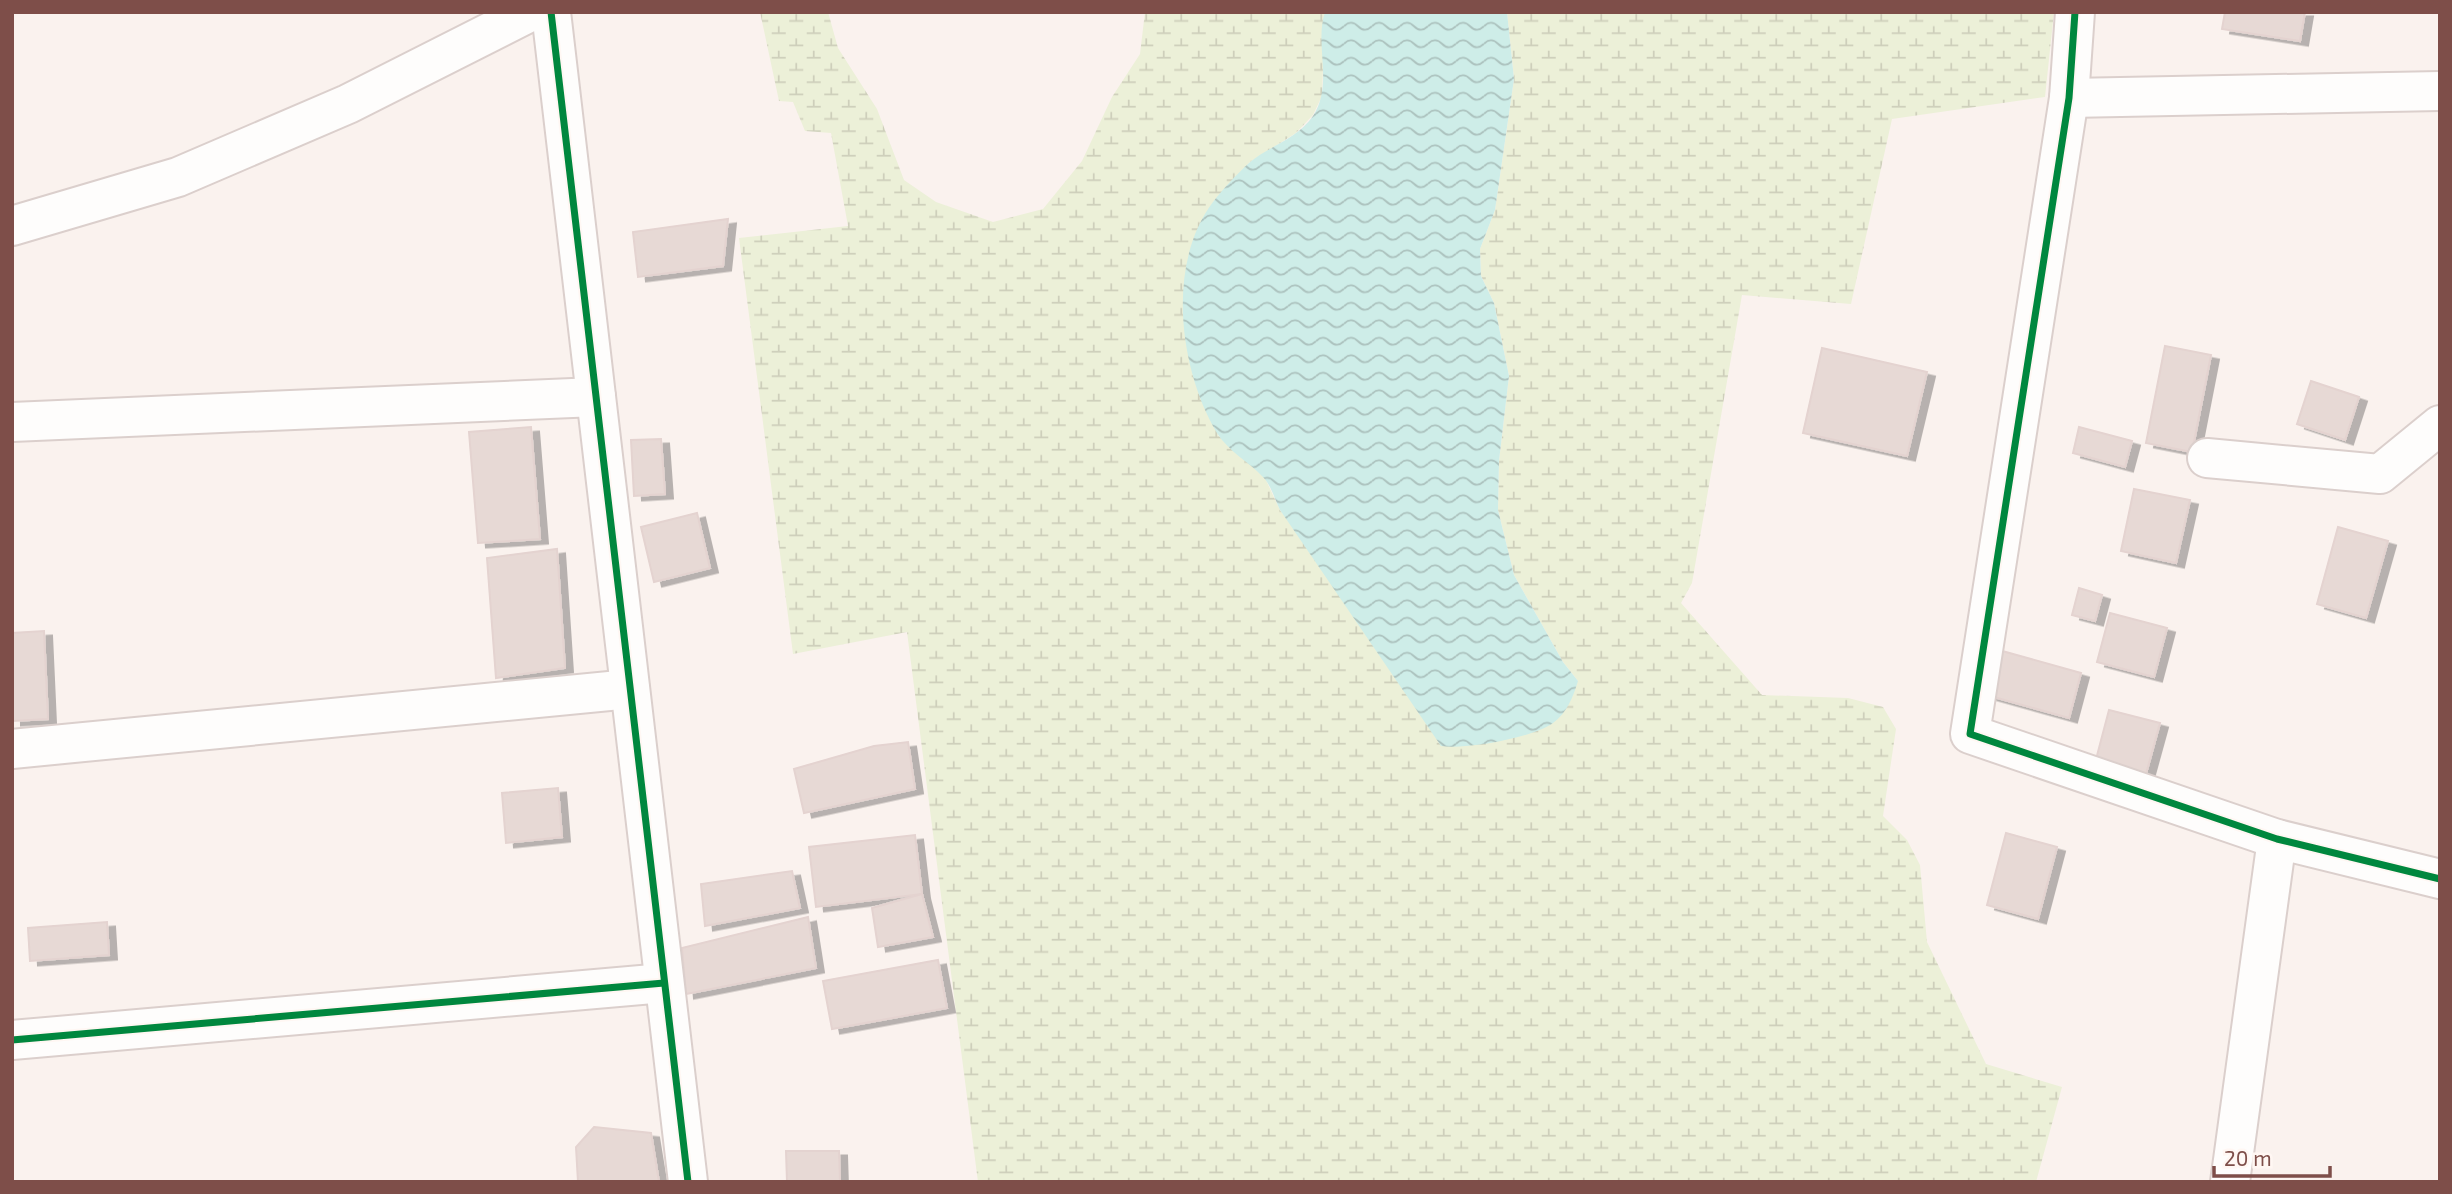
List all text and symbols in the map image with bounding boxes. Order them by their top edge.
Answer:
scale bar [2214,1134,2330,1178]
text: 20 m [2224,1145,2272,1170]

